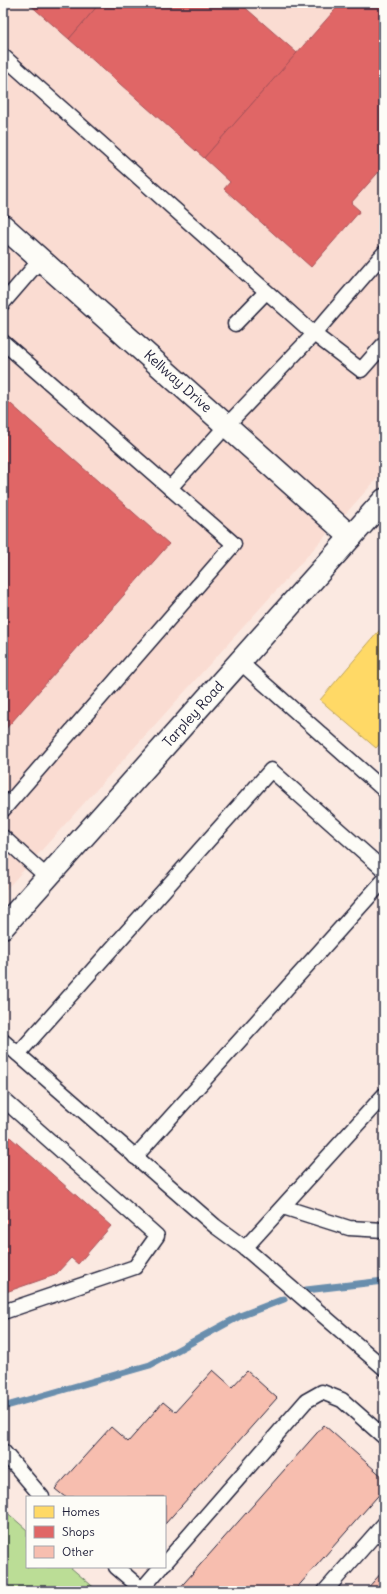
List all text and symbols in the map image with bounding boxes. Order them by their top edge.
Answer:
street label: Kellway Drive [140,346,216,416]
street label: Tarpley Road [159,677,227,751]
legend [26,1496,166,1568]
text: Homes [62,1504,100,1519]
text: Shops [62,1524,95,1539]
text: Other [62,1544,94,1559]

